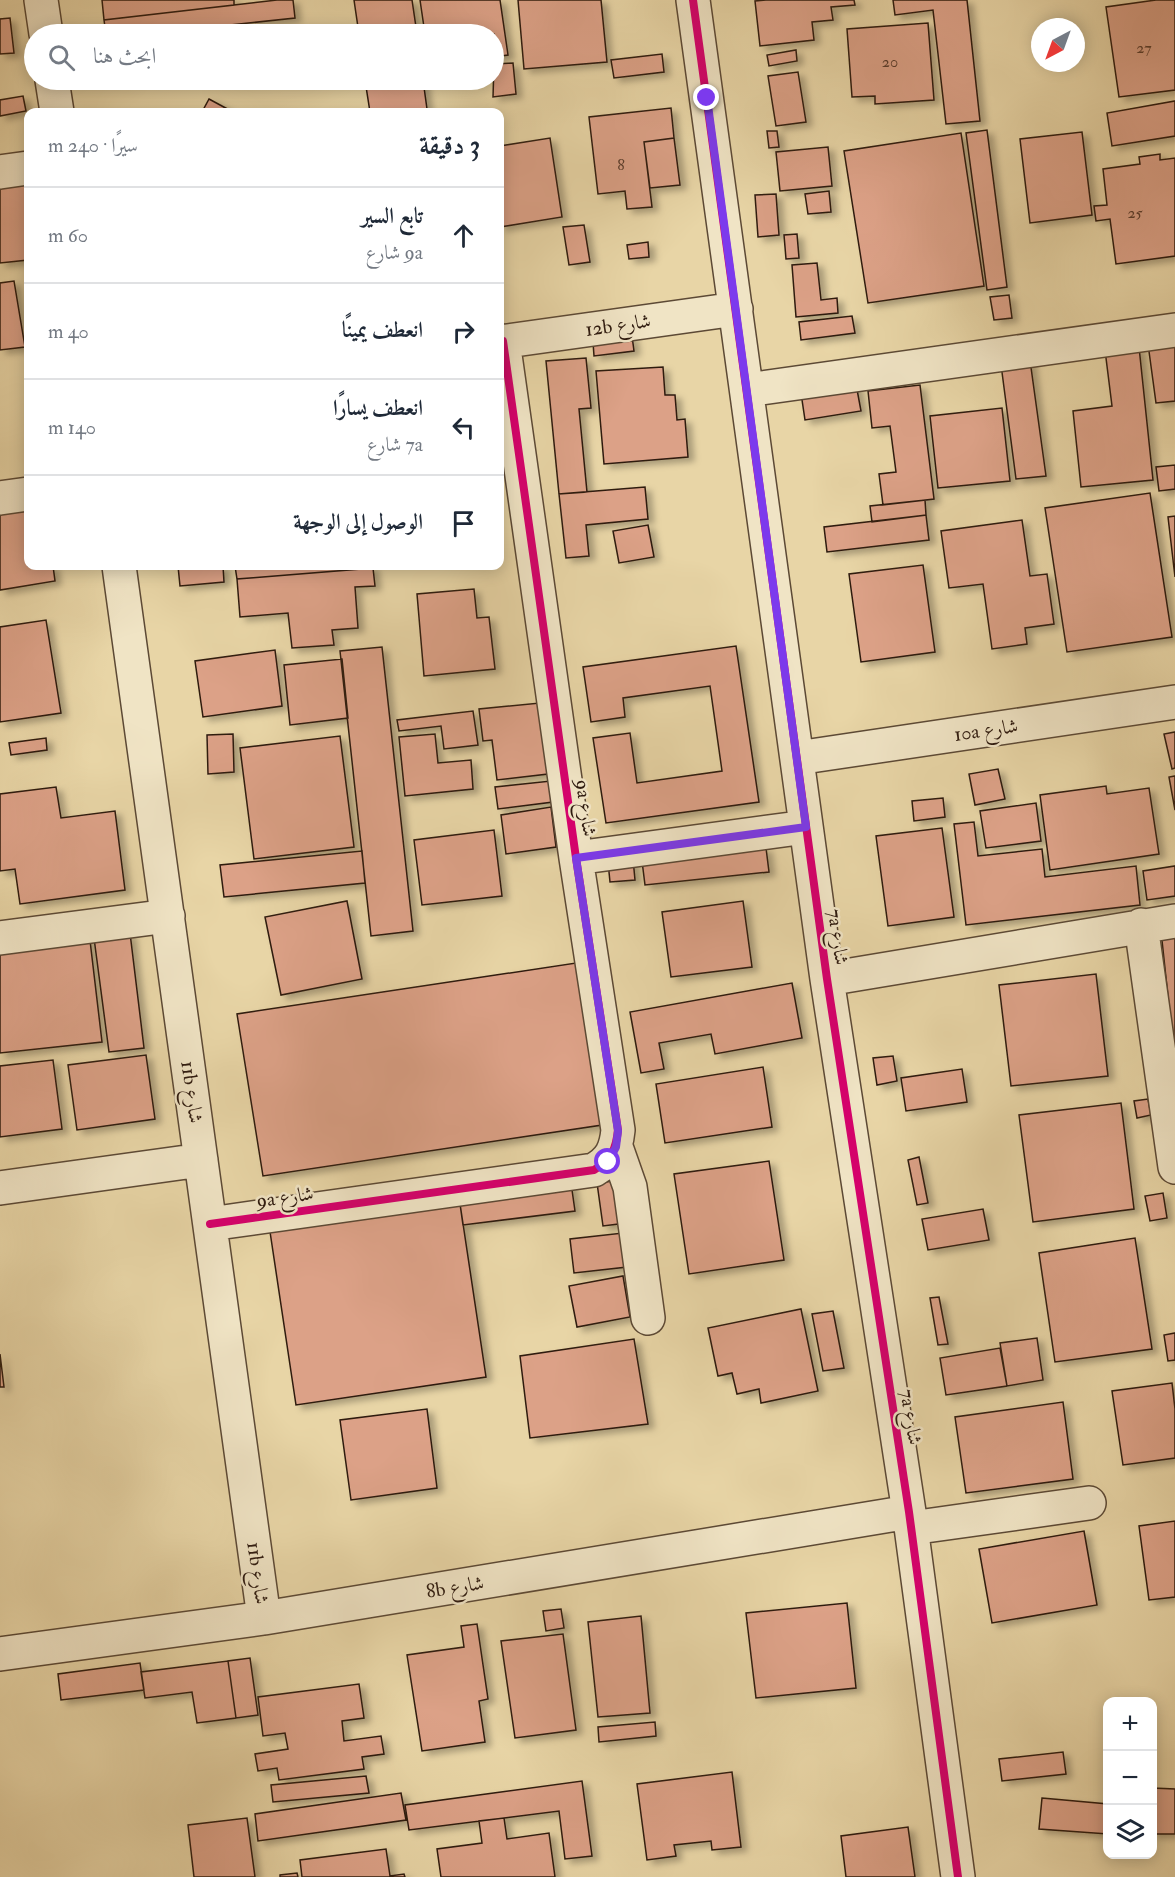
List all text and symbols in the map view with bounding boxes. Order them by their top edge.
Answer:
north arrow [1031,18,1085,72]
search box [24,24,504,90]
house number: 27 [1136,38,1152,58]
icon: search [45,41,78,74]
text: ابحث هنا [93,42,156,70]
house number: 20 [882,52,898,72]
route end [693,84,719,110]
text: 3 دقيقة [419,130,480,162]
text: سيرًا · 240 m [48,133,138,158]
house number: 8 [617,155,625,175]
text: تابع السير [361,202,423,230]
house number: 25 [1127,203,1143,223]
icon: ahead [447,219,480,252]
text: 60 m [48,223,88,248]
text: 9a شارع [366,240,423,265]
street label: 12b شارع [584,308,653,347]
icon: right [447,315,480,348]
text: انعطف يمينًا [342,316,423,344]
text: 40 m [48,319,89,344]
text: انعطف يسارًا [333,394,423,422]
icon: left [447,411,480,444]
text: 140 m [48,415,96,440]
text: 7a شارع [367,432,423,457]
icon: arrive [447,507,480,540]
text: الوصول إلى الوجهة [293,508,423,536]
street label: 10a شارع [952,713,1020,752]
street label: 9a شارع [564,776,602,839]
street label: 7a شارع [817,907,854,967]
street label: 11b شارع [170,1059,209,1126]
route start [594,1148,620,1174]
street label: 9a شارع [253,1181,316,1219]
street label: 7a شارع [889,1387,928,1448]
street label: 11b شارع [236,1540,275,1607]
street label: 8b شارع [424,1570,486,1609]
map controls [1103,1697,1157,1859]
button: + [1103,1697,1157,1751]
button: − [1103,1751,1157,1805]
button: layers [1103,1805,1157,1859]

